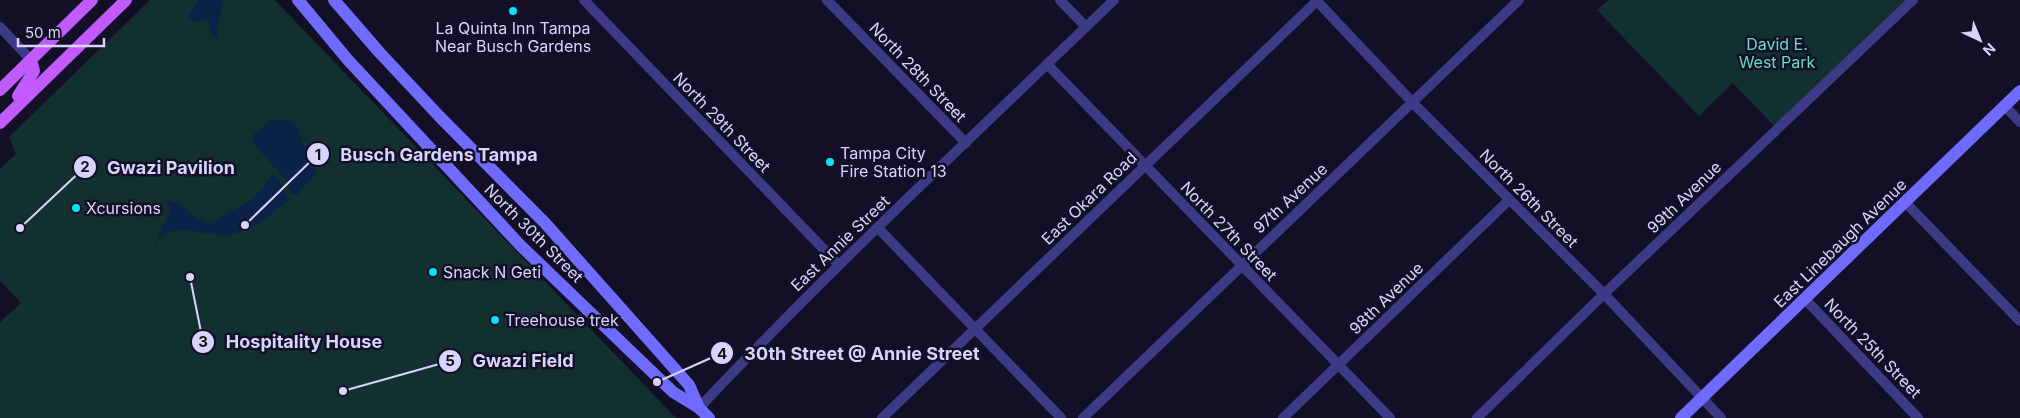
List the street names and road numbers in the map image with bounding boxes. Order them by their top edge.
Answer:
street label: North 28th Street [865,18,971,126]
street label: North 29th Street [669,68,775,176]
street label: North 26th Street [1476,145,1582,251]
street label: East Okara Road [1037,147,1141,249]
street label: 99th Avenue [1643,157,1725,237]
street label: 97th Avenue [1249,159,1331,237]
street label: East Linebaugh Avenue [1769,174,1911,312]
street label: North 27th Street [1177,177,1281,285]
street label: North 30th Street [480,179,588,287]
street label: East Annie Street [786,191,894,295]
street label: 98th Avenue [1345,258,1427,338]
street label: North 25th Street [1820,294,1926,402]

